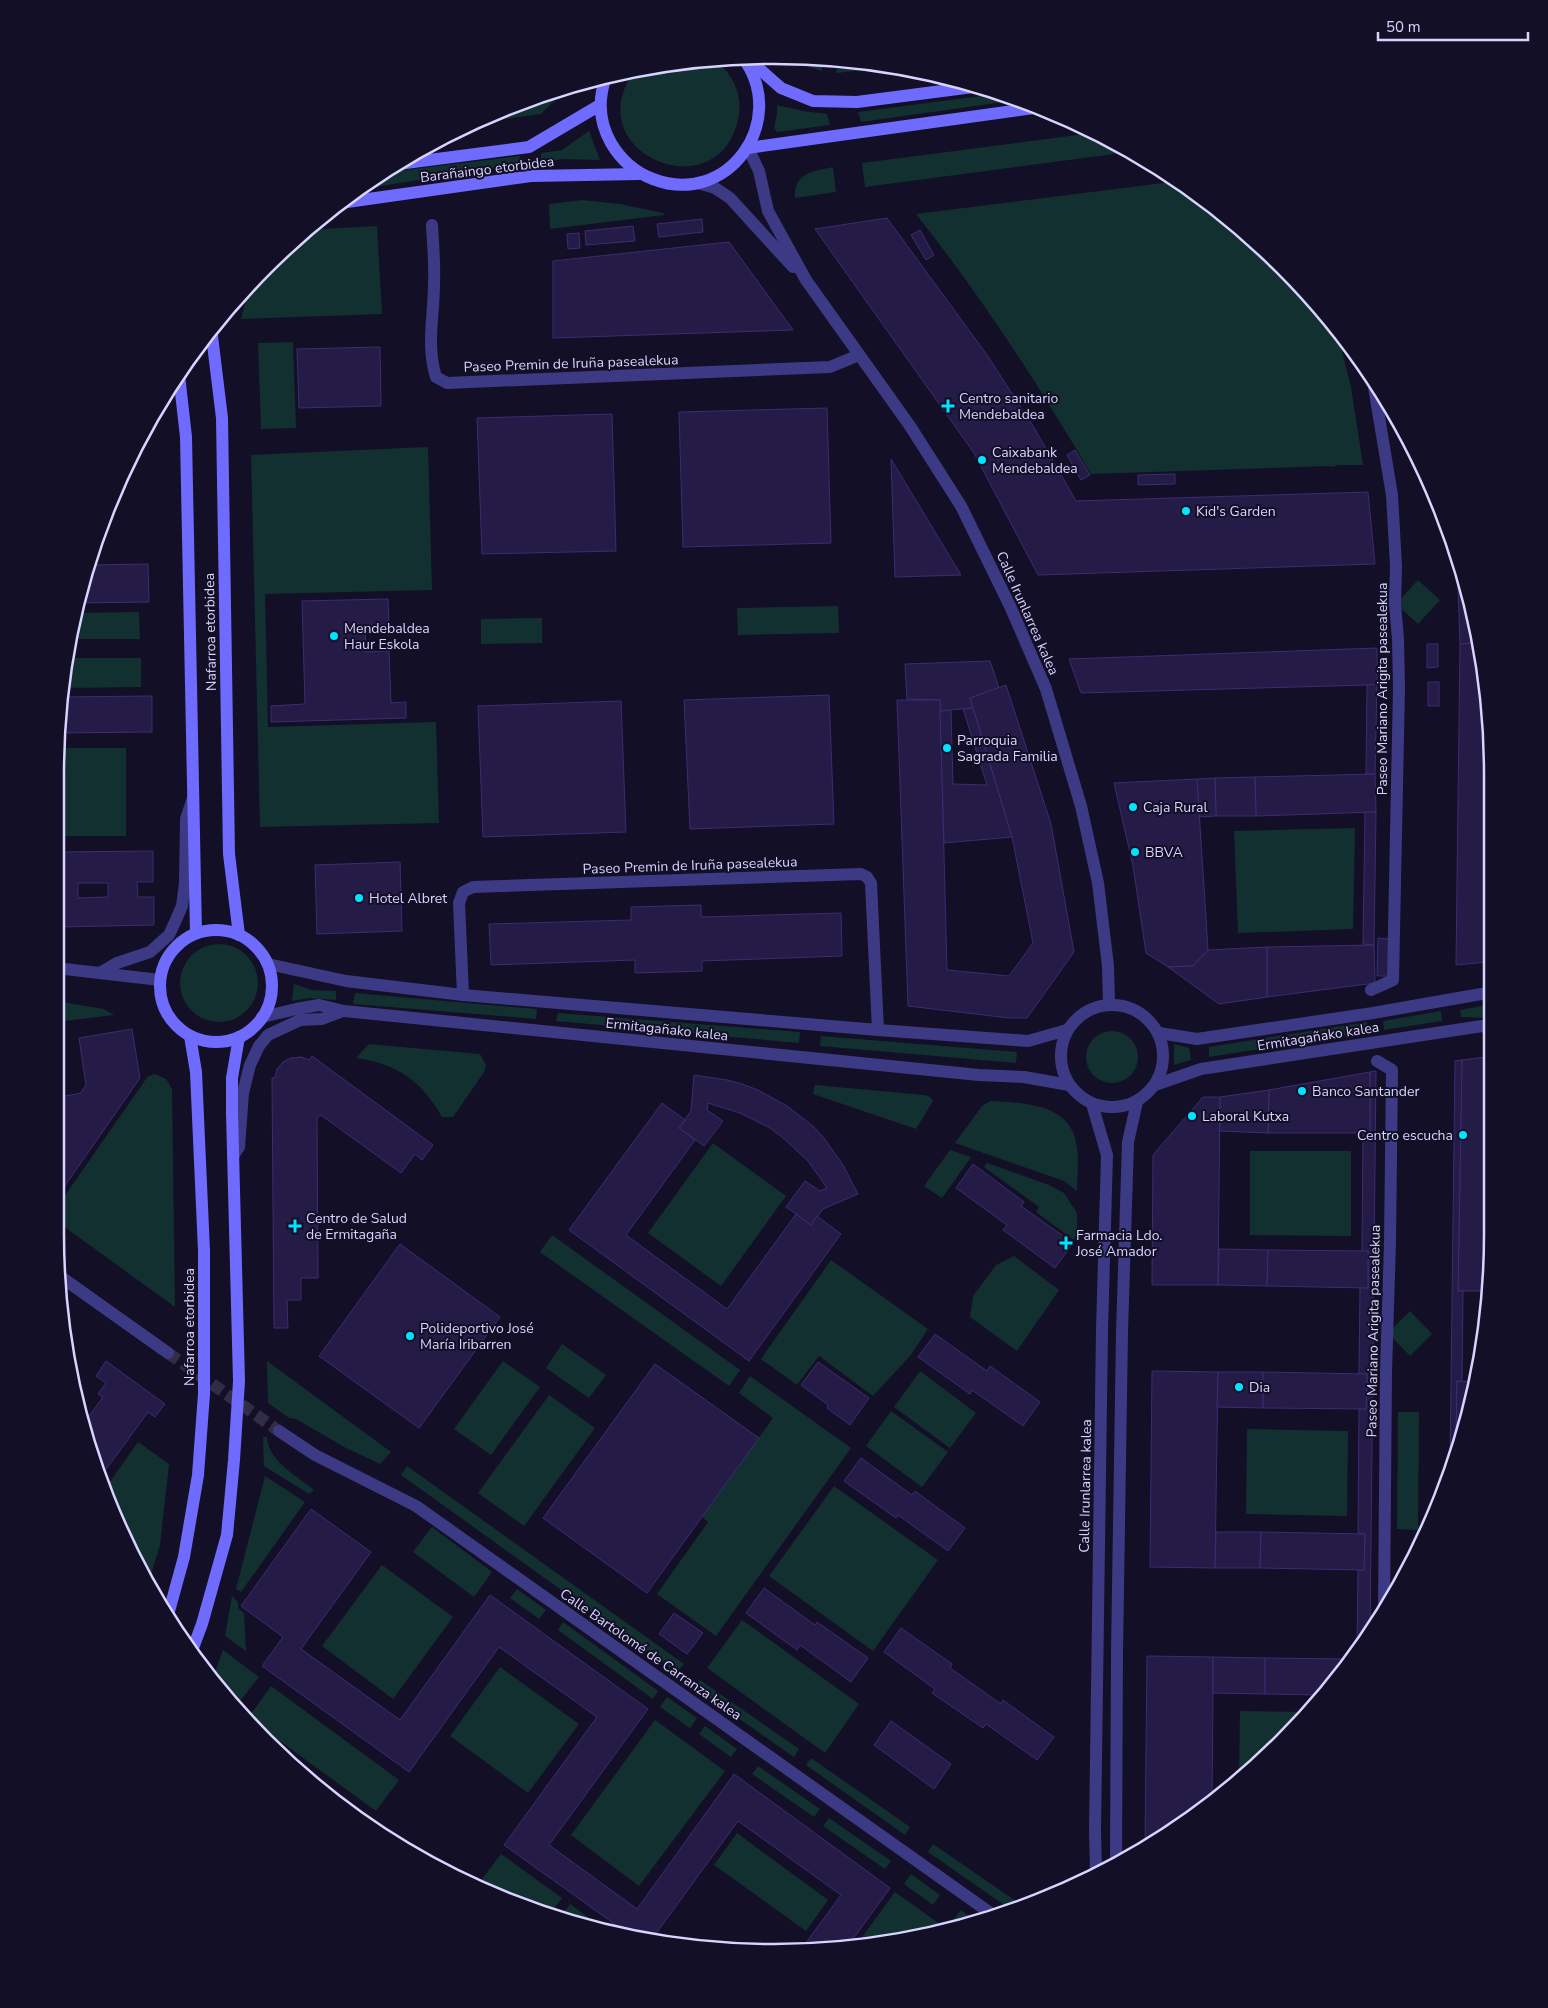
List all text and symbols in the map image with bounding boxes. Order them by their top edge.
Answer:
scale bar [1378,10,1528,42]
text: 50 m [1386,17,1421,37]
street label: Barañaingo etorbidea [419,152,555,187]
street label: Paseo Premin de Iruña pasealekua [463,350,679,377]
place label: Centro sanitario Mendebaldea [959,389,1058,424]
marker: Centro sanitario Mendebaldea [941,399,955,413]
place label: Caixabank Mendebaldea [992,443,1078,478]
marker: Caixabank Mendebaldea [976,454,988,466]
place label: Kid's Garden [1196,502,1276,521]
marker: Kid's Garden [1180,505,1192,517]
street label: Calle Irunlarrea kalea [992,548,1063,678]
street label: Nafarroa etorbidea [200,573,221,691]
street label: Paseo Mariano Arigita pasealekua [1373,583,1392,795]
place label: Mendebaldea Haur Eskola [344,619,430,654]
marker: Mendebaldea Haur Eskola [328,630,340,642]
place label: Parroquia Sagrada Familia [957,731,1058,766]
marker: Parroquia Sagrada Familia [941,742,953,754]
place label: Caja Rural [1143,798,1209,817]
marker: Caja Rural [1127,801,1139,813]
place label: BBVA [1145,843,1183,862]
marker: BBVA [1129,846,1141,858]
street label: Paseo Premin de Iruña pasealekua [582,852,798,879]
place label: Hotel Albret [369,889,447,908]
marker: Hotel Albret [353,892,365,904]
street label: Ermitagañako kalea [605,1014,729,1045]
street label: Ermitagañako kalea [1256,1017,1380,1056]
place label: Banco Santander [1312,1082,1419,1101]
marker: Banco Santander [1296,1085,1308,1097]
place label: Laboral Kutxa [1202,1107,1289,1126]
marker: Laboral Kutxa [1186,1110,1198,1122]
place label: Centro escucha [1357,1126,1453,1145]
marker: Centro escucha [1457,1129,1469,1141]
place label: Centro de Salud de Ermitagaña [306,1209,407,1244]
marker: Centro de Salud de Ermitagaña [288,1219,302,1233]
street label: Paseo Mariano Arigita pasealekua [1362,1224,1385,1438]
place label: Farmacia Ldo. José Amador [1075,1226,1162,1261]
marker: Farmacia Ldo. José Amador [1060,1237,1072,1249]
street label: Nafarroa etorbidea [180,1268,199,1386]
place label: Polideportivo José María Iribarren [420,1319,534,1354]
marker: Polideportivo José María Iribarren [404,1330,416,1342]
place label: Dia [1249,1378,1270,1397]
marker: Dia [1233,1381,1245,1393]
street label: Calle Irunlarrea kalea [1075,1419,1096,1553]
street label: Calle Bartolomé de Carranza kalea [556,1584,745,1725]

